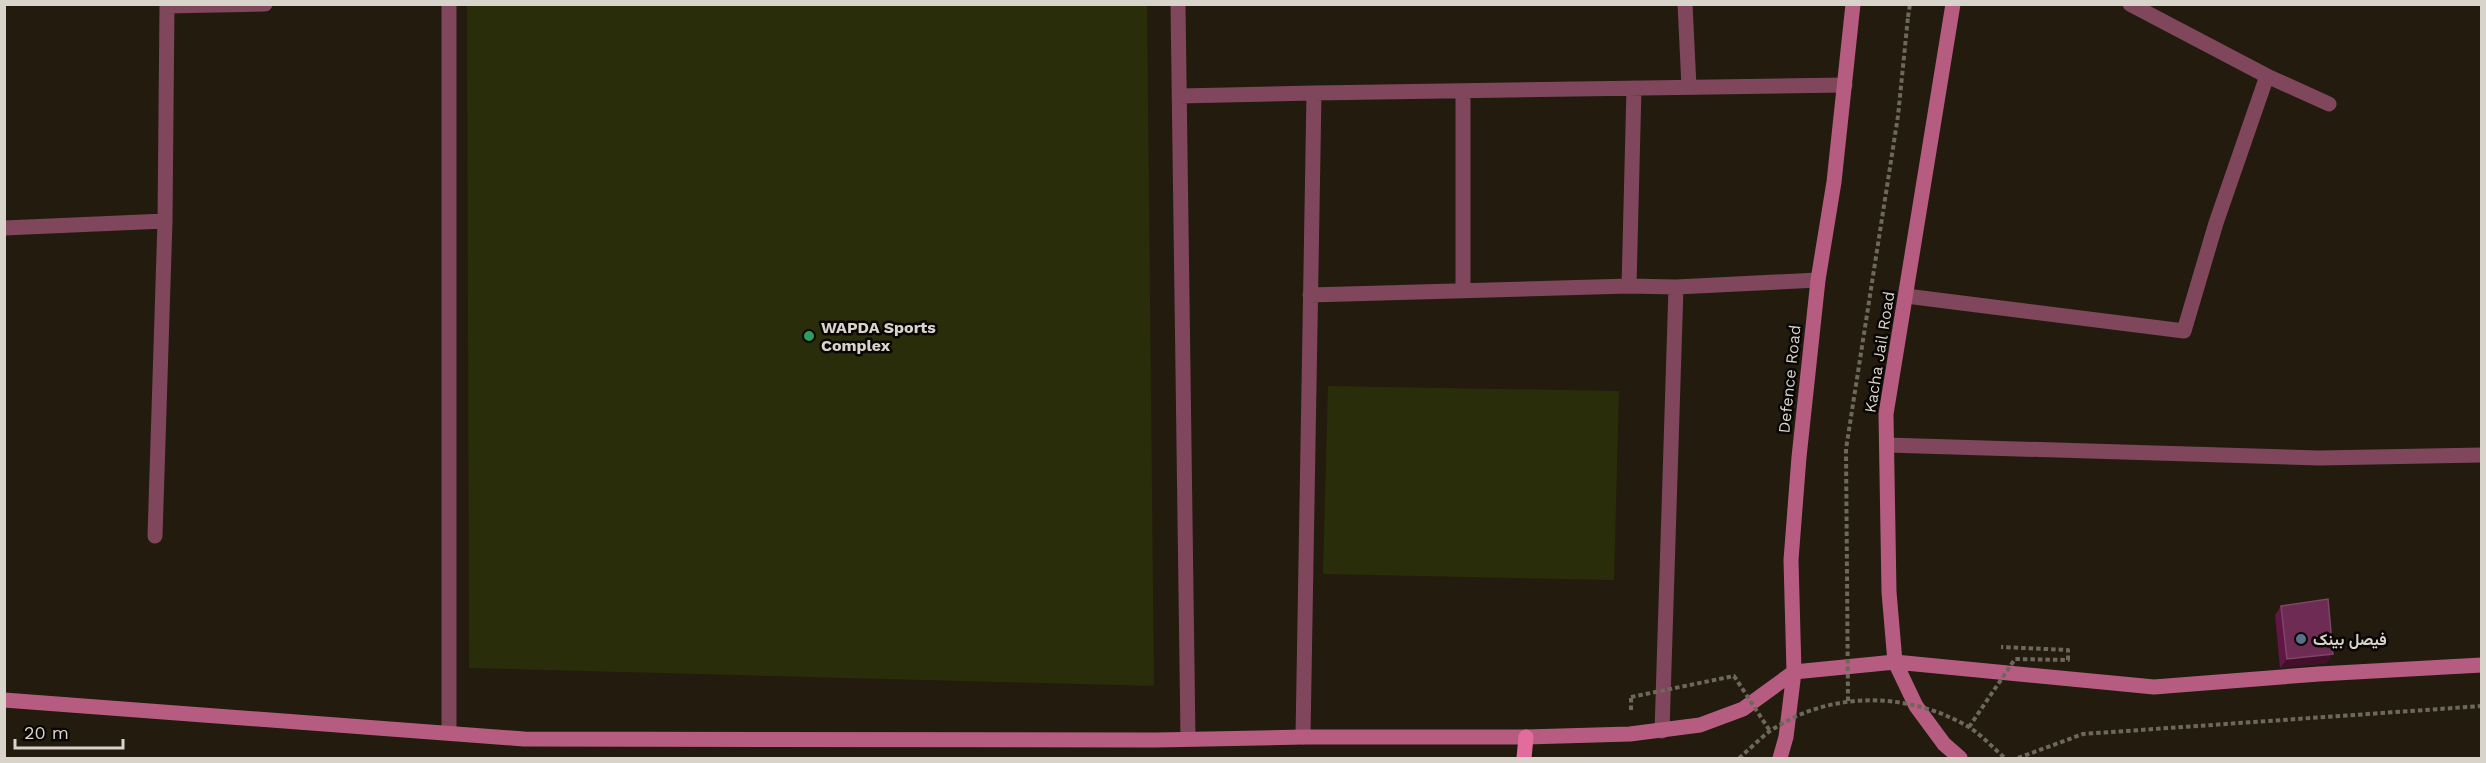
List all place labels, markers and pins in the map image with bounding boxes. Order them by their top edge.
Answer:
place label: WAPDA Sports Complex [821,318,936,355]
marker: WAPDA Sports Complex [802,329,816,343]
place label: فیصل بینک [2313,630,2387,649]
marker: فیصل بینک [2294,632,2308,646]

